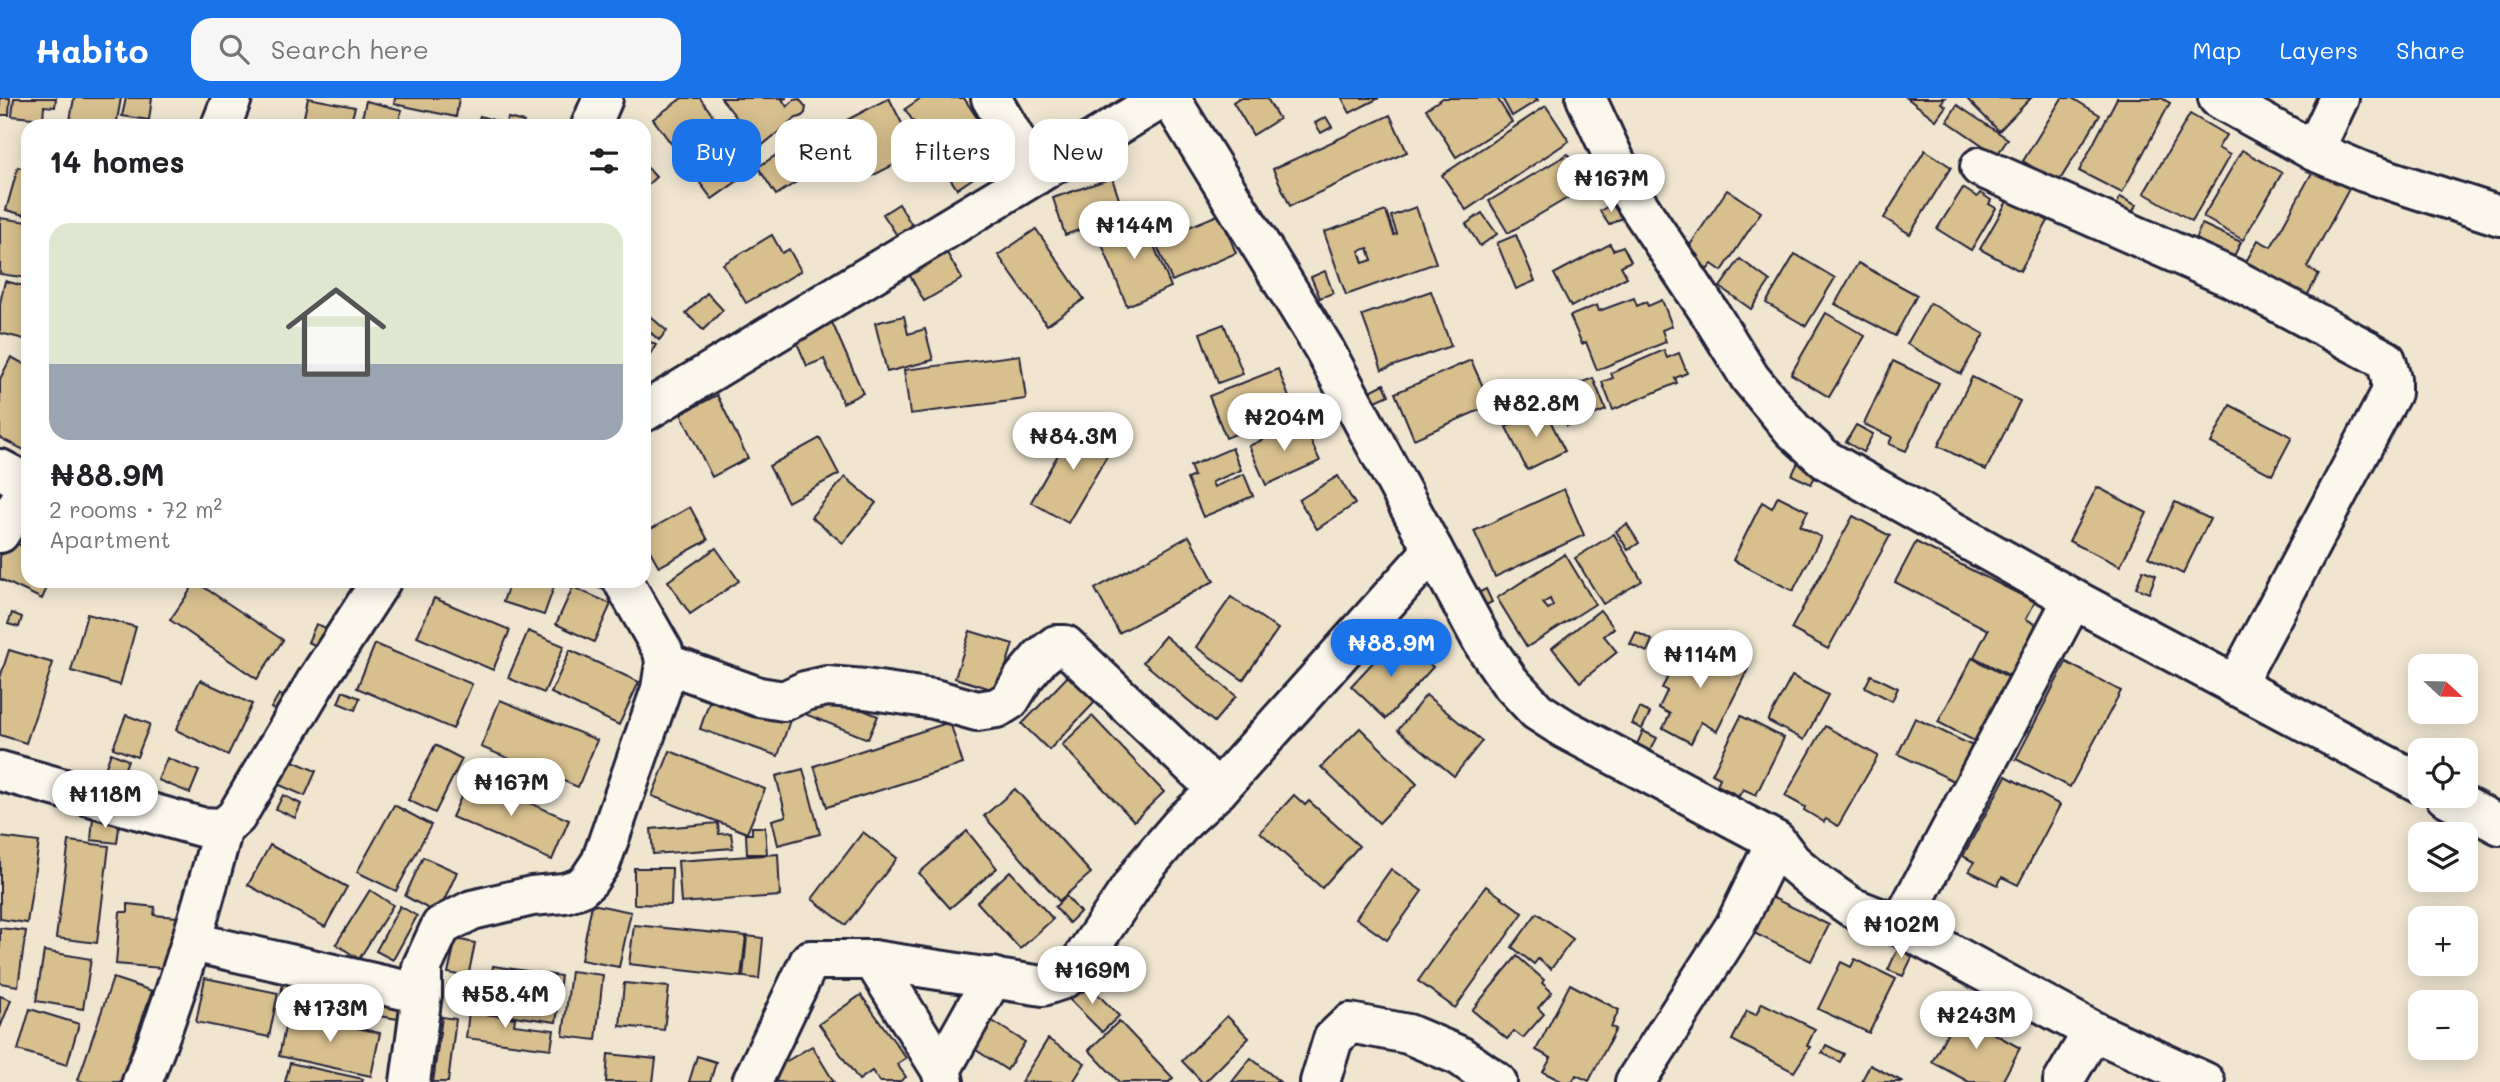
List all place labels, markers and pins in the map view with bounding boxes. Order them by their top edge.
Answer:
pin: ₦167M [1562,155,1660,214]
pin: ₦144M [1085,202,1183,261]
pin: ₦82.8M [1479,380,1593,439]
pin: ₦204M [1235,394,1333,453]
pin: ₦84.3M [1016,412,1130,472]
pin: ₦88.9M [1334,620,1448,679]
pin: ₦114M [1651,630,1749,690]
pin: ₦167M [462,758,560,818]
pin: ₦118M [56,770,154,830]
pin: ₦102M [1852,900,1950,960]
pin: ₦169M [1043,946,1141,1006]
pin: ₦58.4M [448,970,562,1030]
pin: ₦173M [281,984,379,1044]
pin: ₦243M [1927,992,2025,1051]

